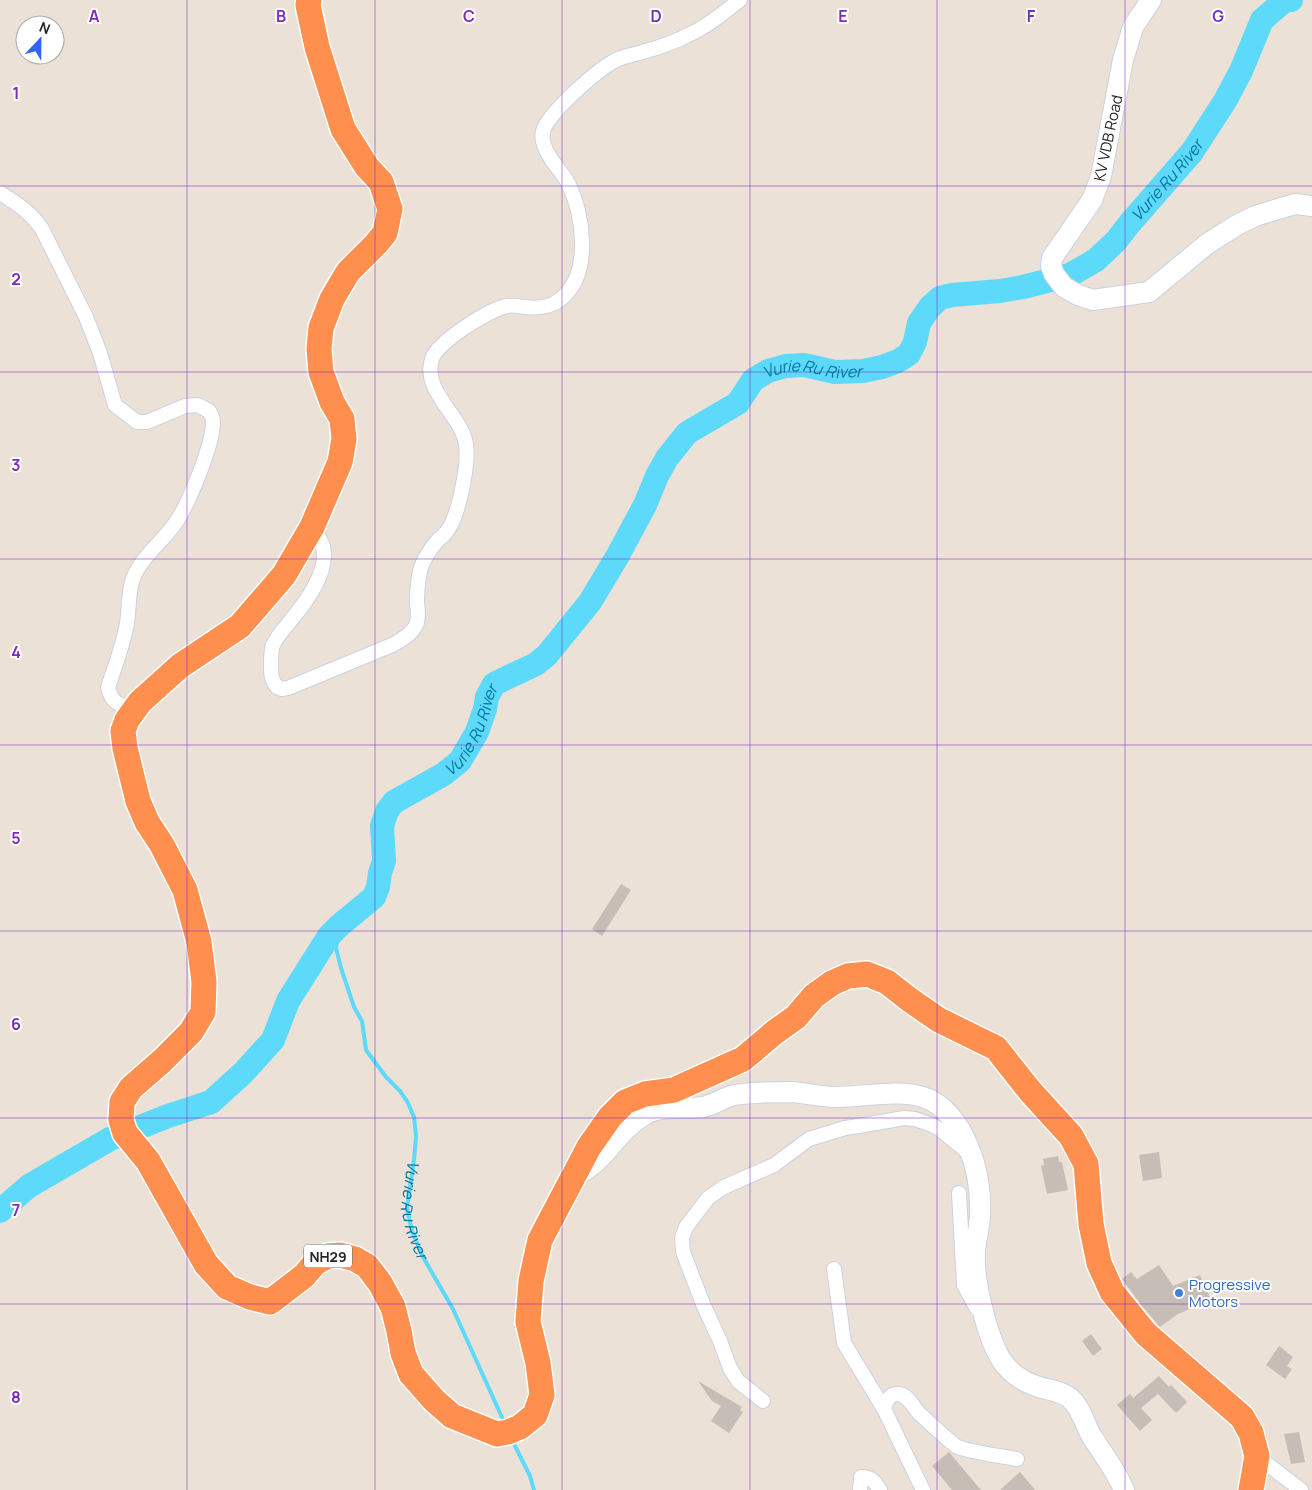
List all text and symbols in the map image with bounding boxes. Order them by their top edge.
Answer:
text: A [89,5,100,27]
text: B [276,5,286,27]
text: C [463,5,475,27]
text: D [650,5,662,27]
text: E [838,5,848,27]
text: F [1027,5,1036,27]
text: G [1212,5,1224,27]
north arrow [15,15,65,65]
text: N [37,17,53,38]
text: 1 [12,82,20,104]
street label: KV VDB Road [1089,93,1127,183]
water label: Vurie Ru River [1126,134,1209,225]
text: 2 [11,268,21,290]
water label: Vurie Ru River [758,354,864,383]
text: 3 [11,454,21,476]
text: 4 [11,641,21,663]
water label: Vurie Ru River [439,679,504,781]
text: 5 [11,827,21,849]
text: 6 [11,1013,21,1035]
water label: Vurie Ru River [395,1159,434,1264]
text: 7 [12,1199,20,1221]
road number: NH29 [304,1244,352,1268]
place label: Progressive Motors [1189,1274,1271,1312]
marker: Progressive Motors [1173,1287,1185,1299]
text: 8 [11,1386,21,1408]

